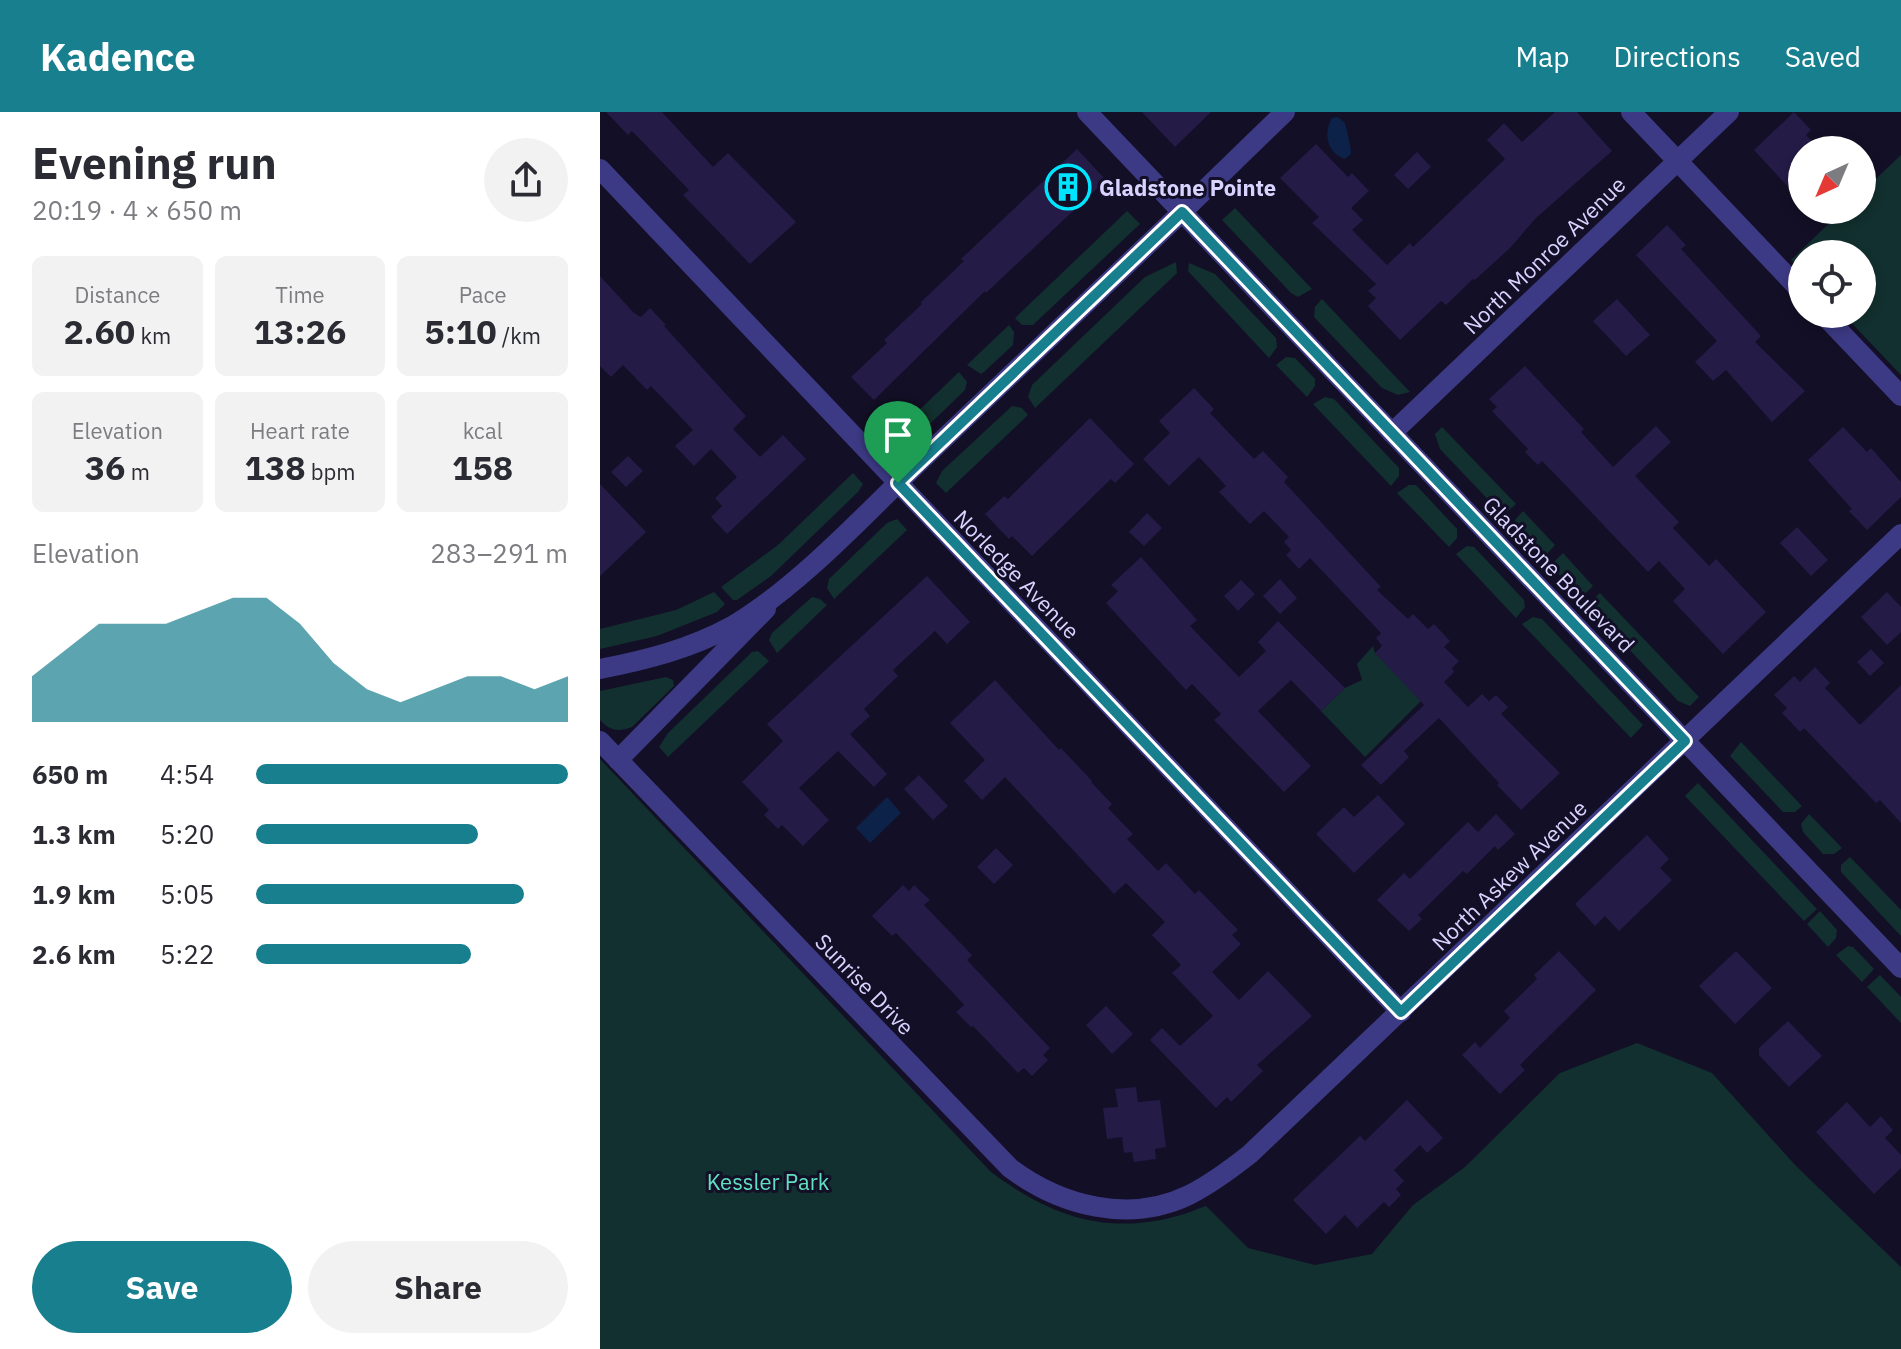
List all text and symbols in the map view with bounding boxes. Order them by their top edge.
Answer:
text: Kadence [40,32,196,81]
text: Map [1515,38,1569,75]
text: Directions [1613,38,1741,75]
text: Saved [1785,38,1861,75]
text: Evening run [32,134,277,191]
north arrow [1788,136,1876,224]
map controls [1788,136,1876,328]
button: share [484,138,568,222]
building icon: Gladstone Pointe [1044,163,1092,211]
street label: North Monroe Avenue [1457,170,1631,340]
place label: Gladstone Pointe [1099,173,1276,202]
text: 20:19 · 4 × 650 m [32,193,242,227]
button: locate [1788,240,1876,328]
text: Distance [74,280,160,309]
text: Time [275,280,325,309]
text: Pace [459,280,507,309]
text: 2.60 [63,309,135,353]
text: 13:26 [254,309,346,353]
text: 5:10 [424,309,497,353]
text: km [135,321,171,350]
text: /km [497,321,541,350]
pin [864,401,932,483]
icon: arrive [876,413,920,457]
text: Elevation [72,416,163,445]
text: Heart rate [250,416,350,445]
text: kcal [463,416,503,445]
text: 36 [85,445,126,489]
text: 138 [244,445,306,489]
text: 158 [452,445,513,489]
text: m [126,457,150,486]
text: bpm [306,457,356,486]
street label: Gladstone Boulevard [1477,490,1641,658]
street label: Norledge Avenue [948,503,1086,645]
text: Elevation [32,536,140,570]
text: 283–291 m [430,536,568,570]
text: 650 m [32,757,108,791]
text: 4:54 [160,757,214,791]
street label: North Askew Avenue [1425,793,1593,957]
text: 1.3 km [32,817,116,851]
text: 5:20 [160,817,214,851]
text: 1.9 km [32,877,116,911]
text: 5:05 [160,877,214,911]
street label: Sunrise Drive [809,927,921,1041]
text: 2.6 km [32,937,116,971]
text: 5:22 [160,937,214,971]
park label: Kessler Park [707,1167,830,1196]
button: Save [32,1241,292,1333]
button: Share [308,1241,568,1333]

